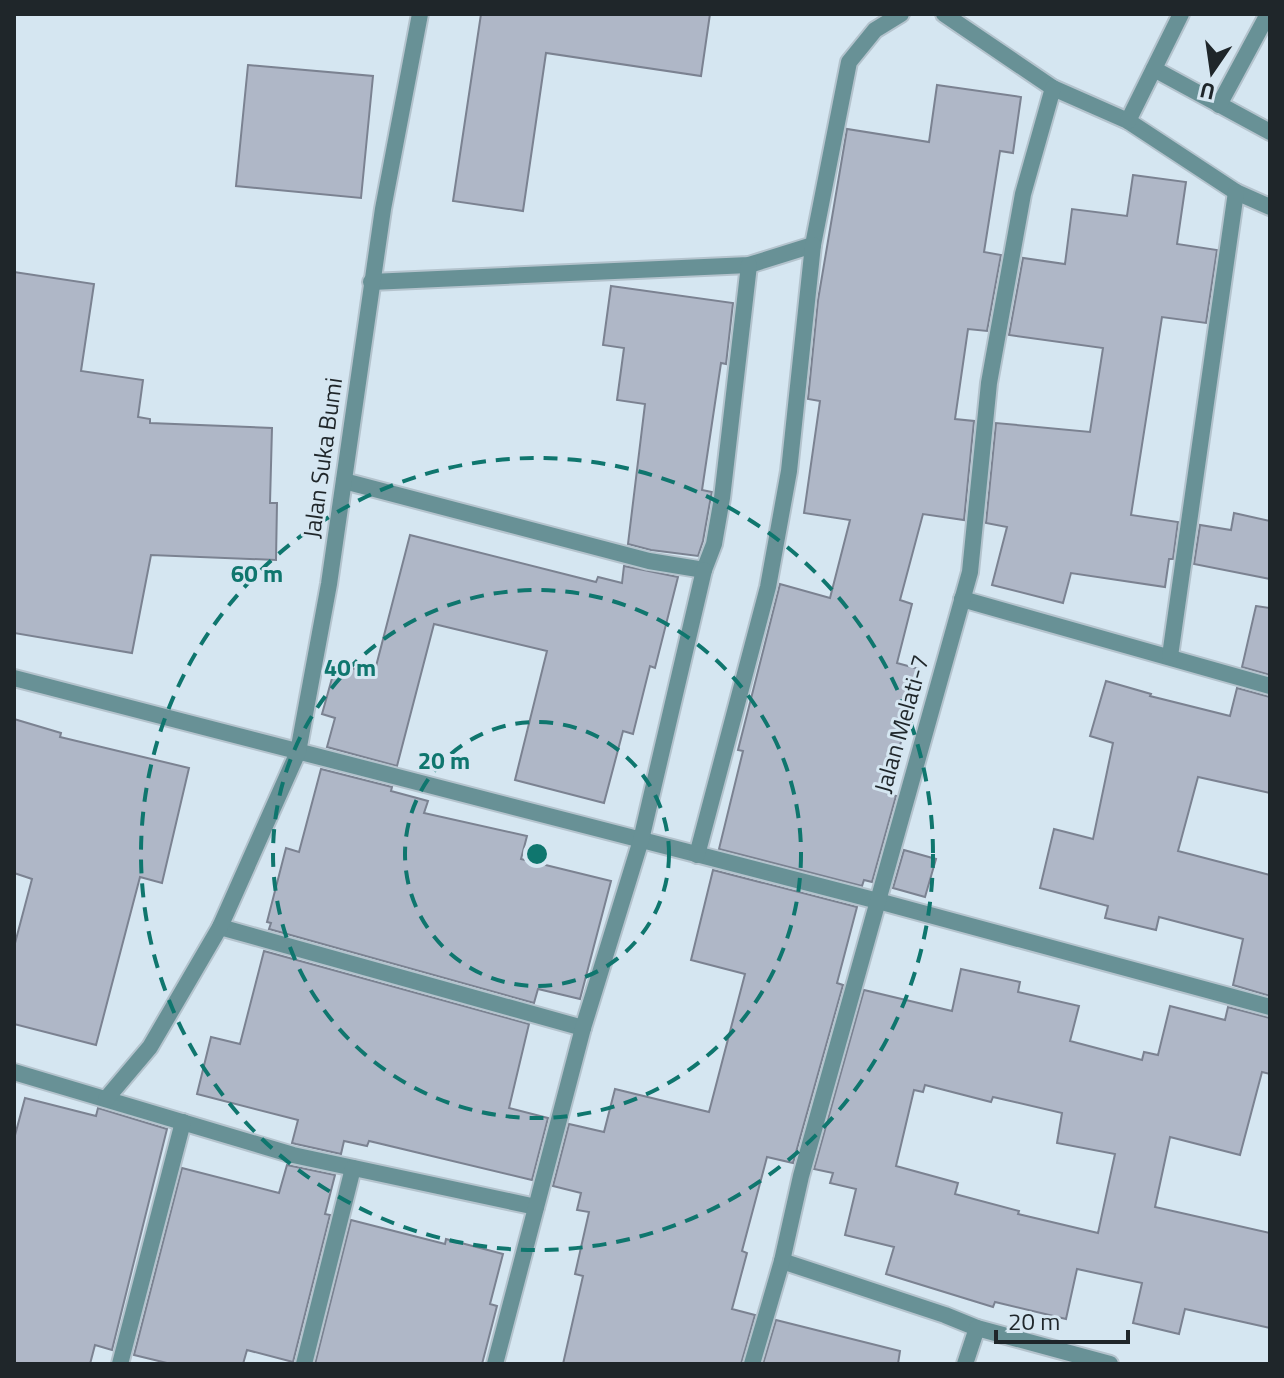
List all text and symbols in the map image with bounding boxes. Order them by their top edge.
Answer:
north arrow [1172,32,1252,112]
text: U [1197,73,1218,110]
street label: Jalan Suka Bumi [293,375,351,541]
text: 60 m [231,555,283,591]
text: 40 m [324,649,376,685]
street label: Jalan Melati-7 [864,650,938,797]
text: 20 m [418,742,470,778]
centre of rings [523,840,551,868]
scale bar [996,1294,1128,1344]
text: 20 m [1008,1303,1060,1339]

